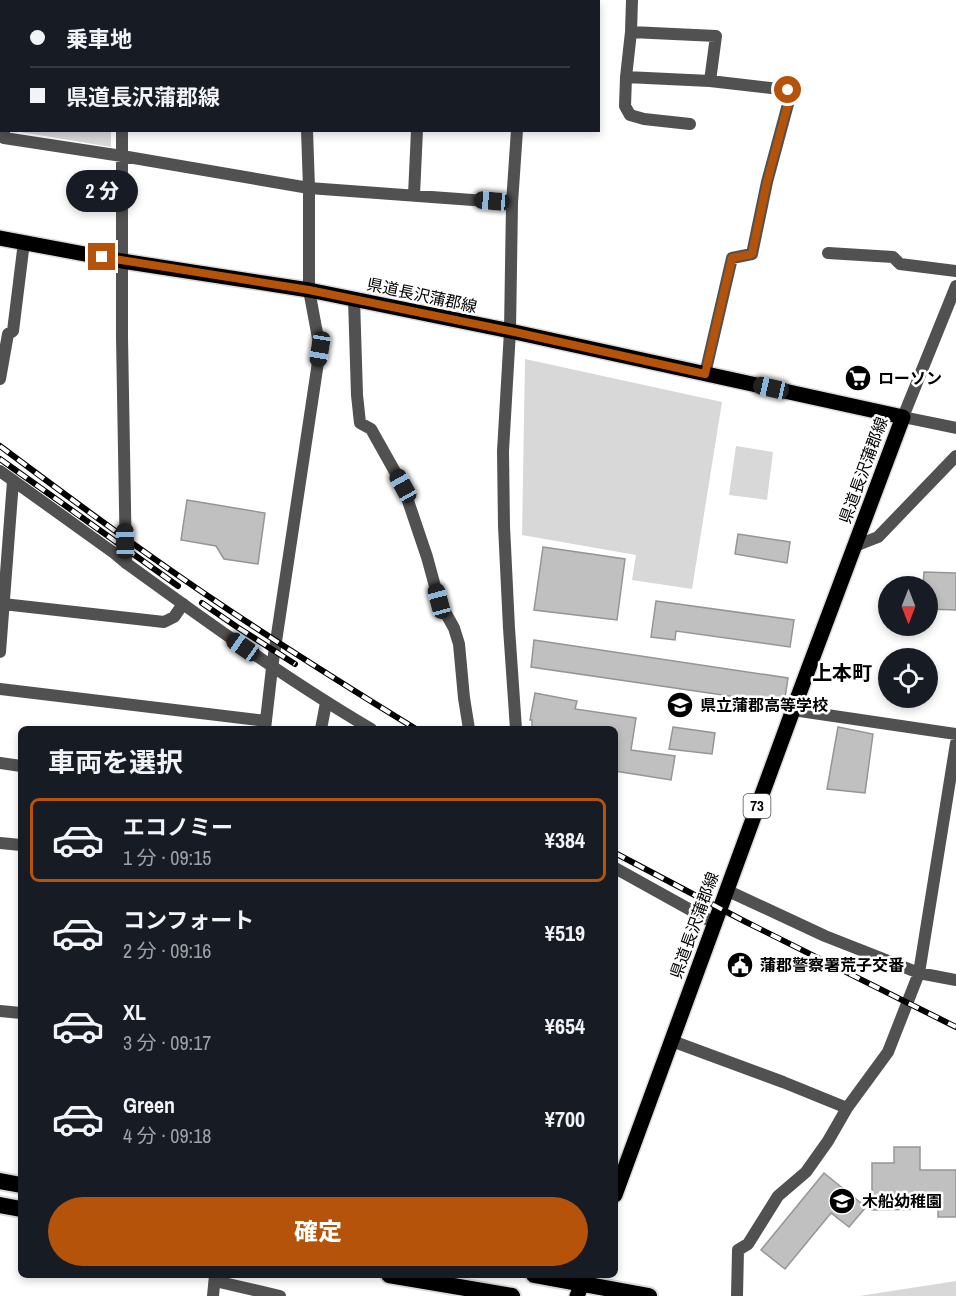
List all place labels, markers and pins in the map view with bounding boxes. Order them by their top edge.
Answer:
supermarket icon: ローソン [843,363,873,393]
place label: ローソン [878,367,942,389]
school or university icon: 県立蒲郡高等学校 [665,690,695,720]
place label: 県立蒲郡高等学校 [700,694,828,716]
public building icon: 蒲郡警察署荒子交番 [725,950,755,980]
place label: 蒲郡警察署荒子交番 [760,954,904,976]
school or university icon: 木船幼稚園 [827,1186,857,1216]
place label: 木船幼稚園 [862,1190,942,1212]

